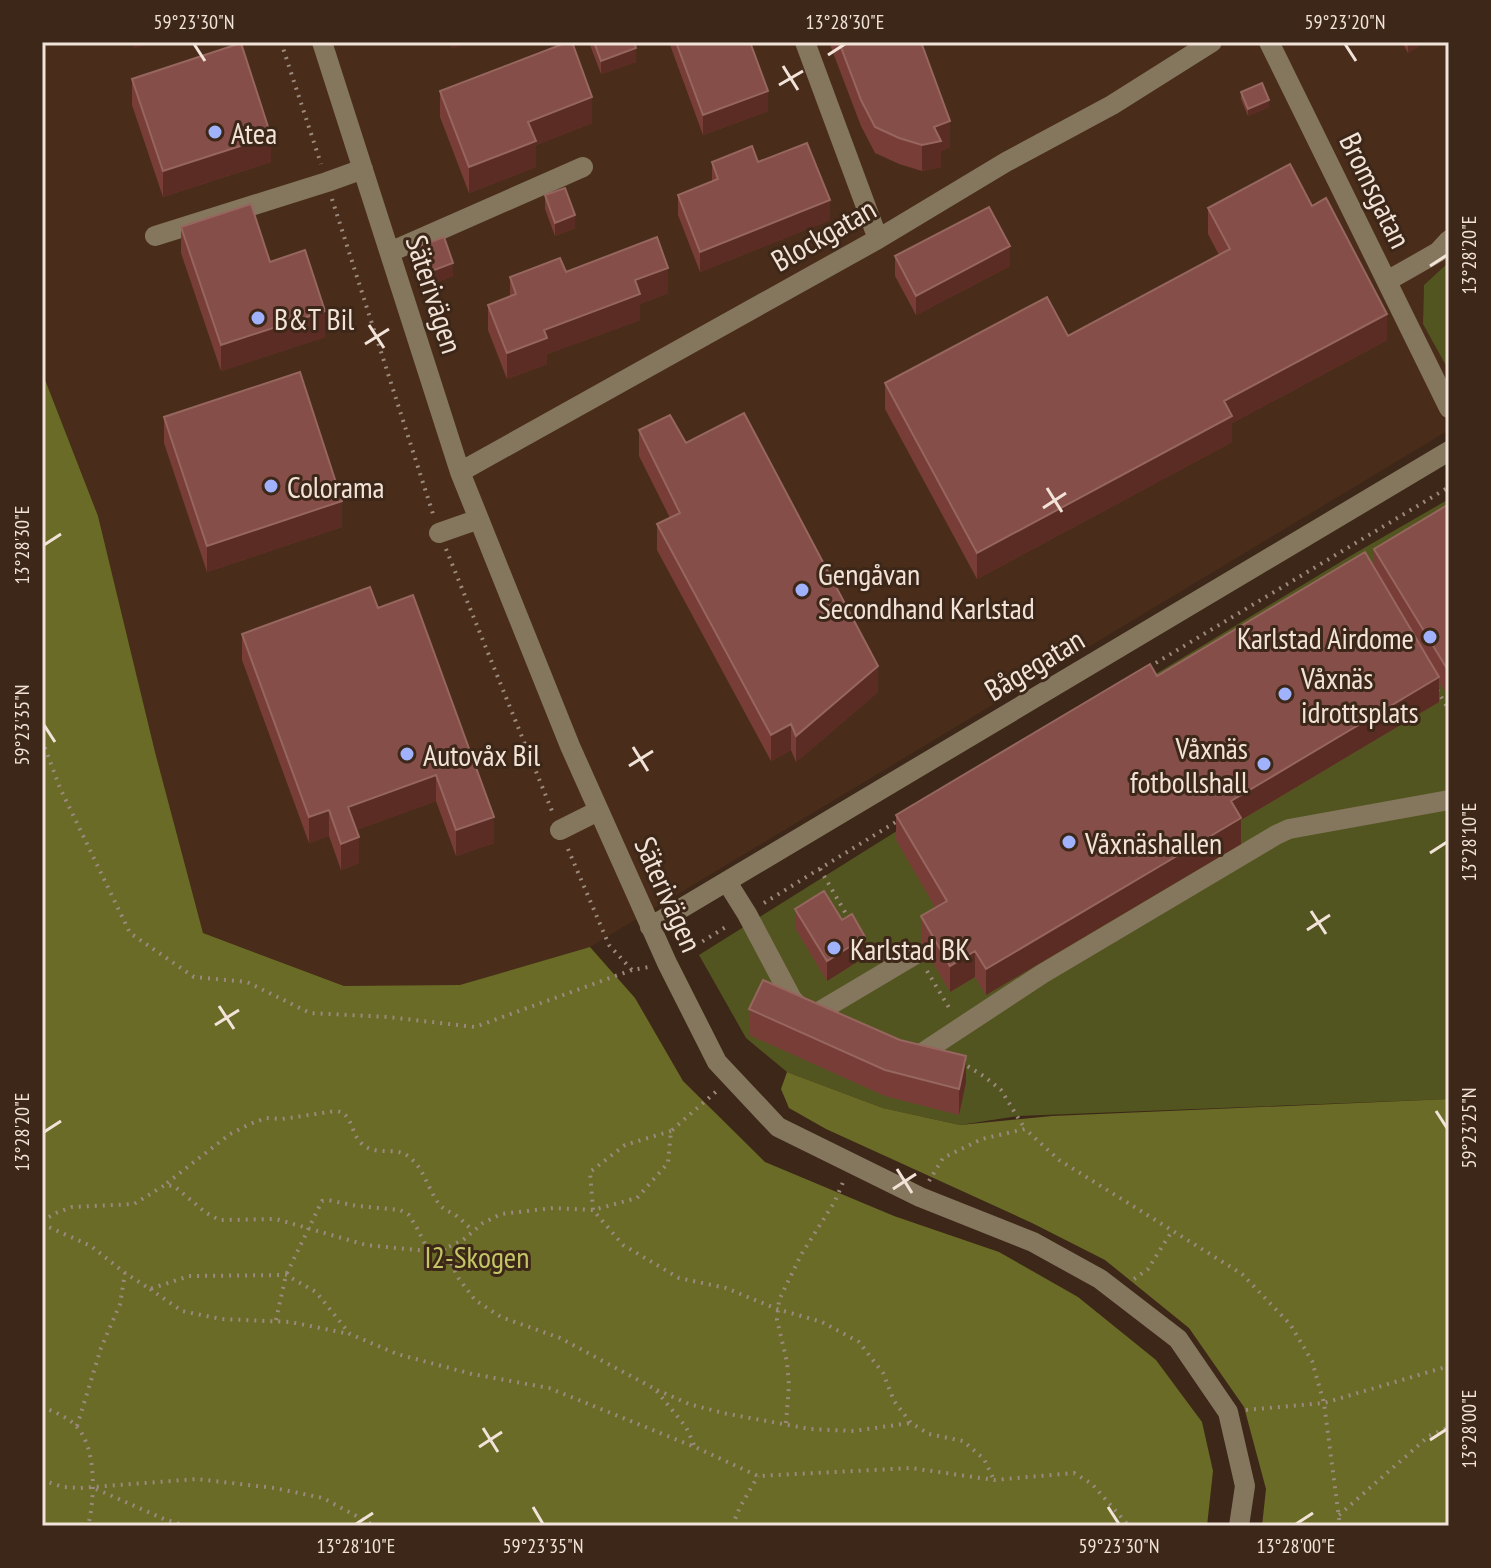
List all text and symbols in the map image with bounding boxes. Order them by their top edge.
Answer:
text: 59°23'30"N [154,9,234,35]
text: 13°28'30"E [806,9,884,35]
text: 59°23'20"N [1305,9,1385,35]
place label: Atea [231,113,277,152]
marker: Atea [206,123,224,141]
street label: Bromsgatan [1331,126,1421,254]
street label: Blockgatan [764,188,882,280]
text: 13°28'20"E [1456,216,1482,294]
street label: Säterivägen [398,230,472,358]
place label: B&T Bil [274,299,354,338]
marker: B&T Bil [249,309,267,327]
place label: Colorama [287,467,385,506]
marker: Colorama [262,477,280,495]
text: 13°28'30"E [9,506,35,584]
place label: Gengåvan Secondhand Karlstad [818,554,1035,627]
marker: Gengåvan Secondhand Karlstad [793,581,811,599]
place label: Karlstad Airdome [1237,618,1414,657]
street label: Bågegatan [977,619,1091,709]
marker: Karlstad Airdome [1421,628,1439,646]
place label: Våxnäs idrottsplats [1300,658,1419,731]
text: 59°23'35"N [9,685,35,765]
marker: Våxnäs idrottsplats [1276,685,1294,703]
place label: Våxnäs fotbollshall [1130,728,1248,801]
place label: Autovåx Bil [423,735,540,774]
marker: Autovåx Bil [398,745,416,763]
marker: Våxnäs fotbollshall [1255,755,1273,773]
text: 13°28'10"E [1456,803,1482,881]
place label: Våxnäshallen [1084,823,1222,862]
street label: Säterivägen [626,830,712,958]
marker: Våxnäshallen [1060,833,1078,851]
place label: Karlstad BK [850,929,970,968]
marker: Karlstad BK [825,939,843,957]
text: 59°23'25"N [1456,1088,1482,1168]
text: 13°28'20"E [9,1093,35,1171]
park label: I2-Skogen [425,1237,529,1276]
text: 13°28'00"E [1456,1390,1482,1468]
text: 13°28'10"E [317,1533,395,1559]
text: 59°23'35"N [503,1533,583,1559]
text: 59°23'30"N [1079,1533,1159,1559]
text: 13°28'00"E [1257,1533,1335,1559]

